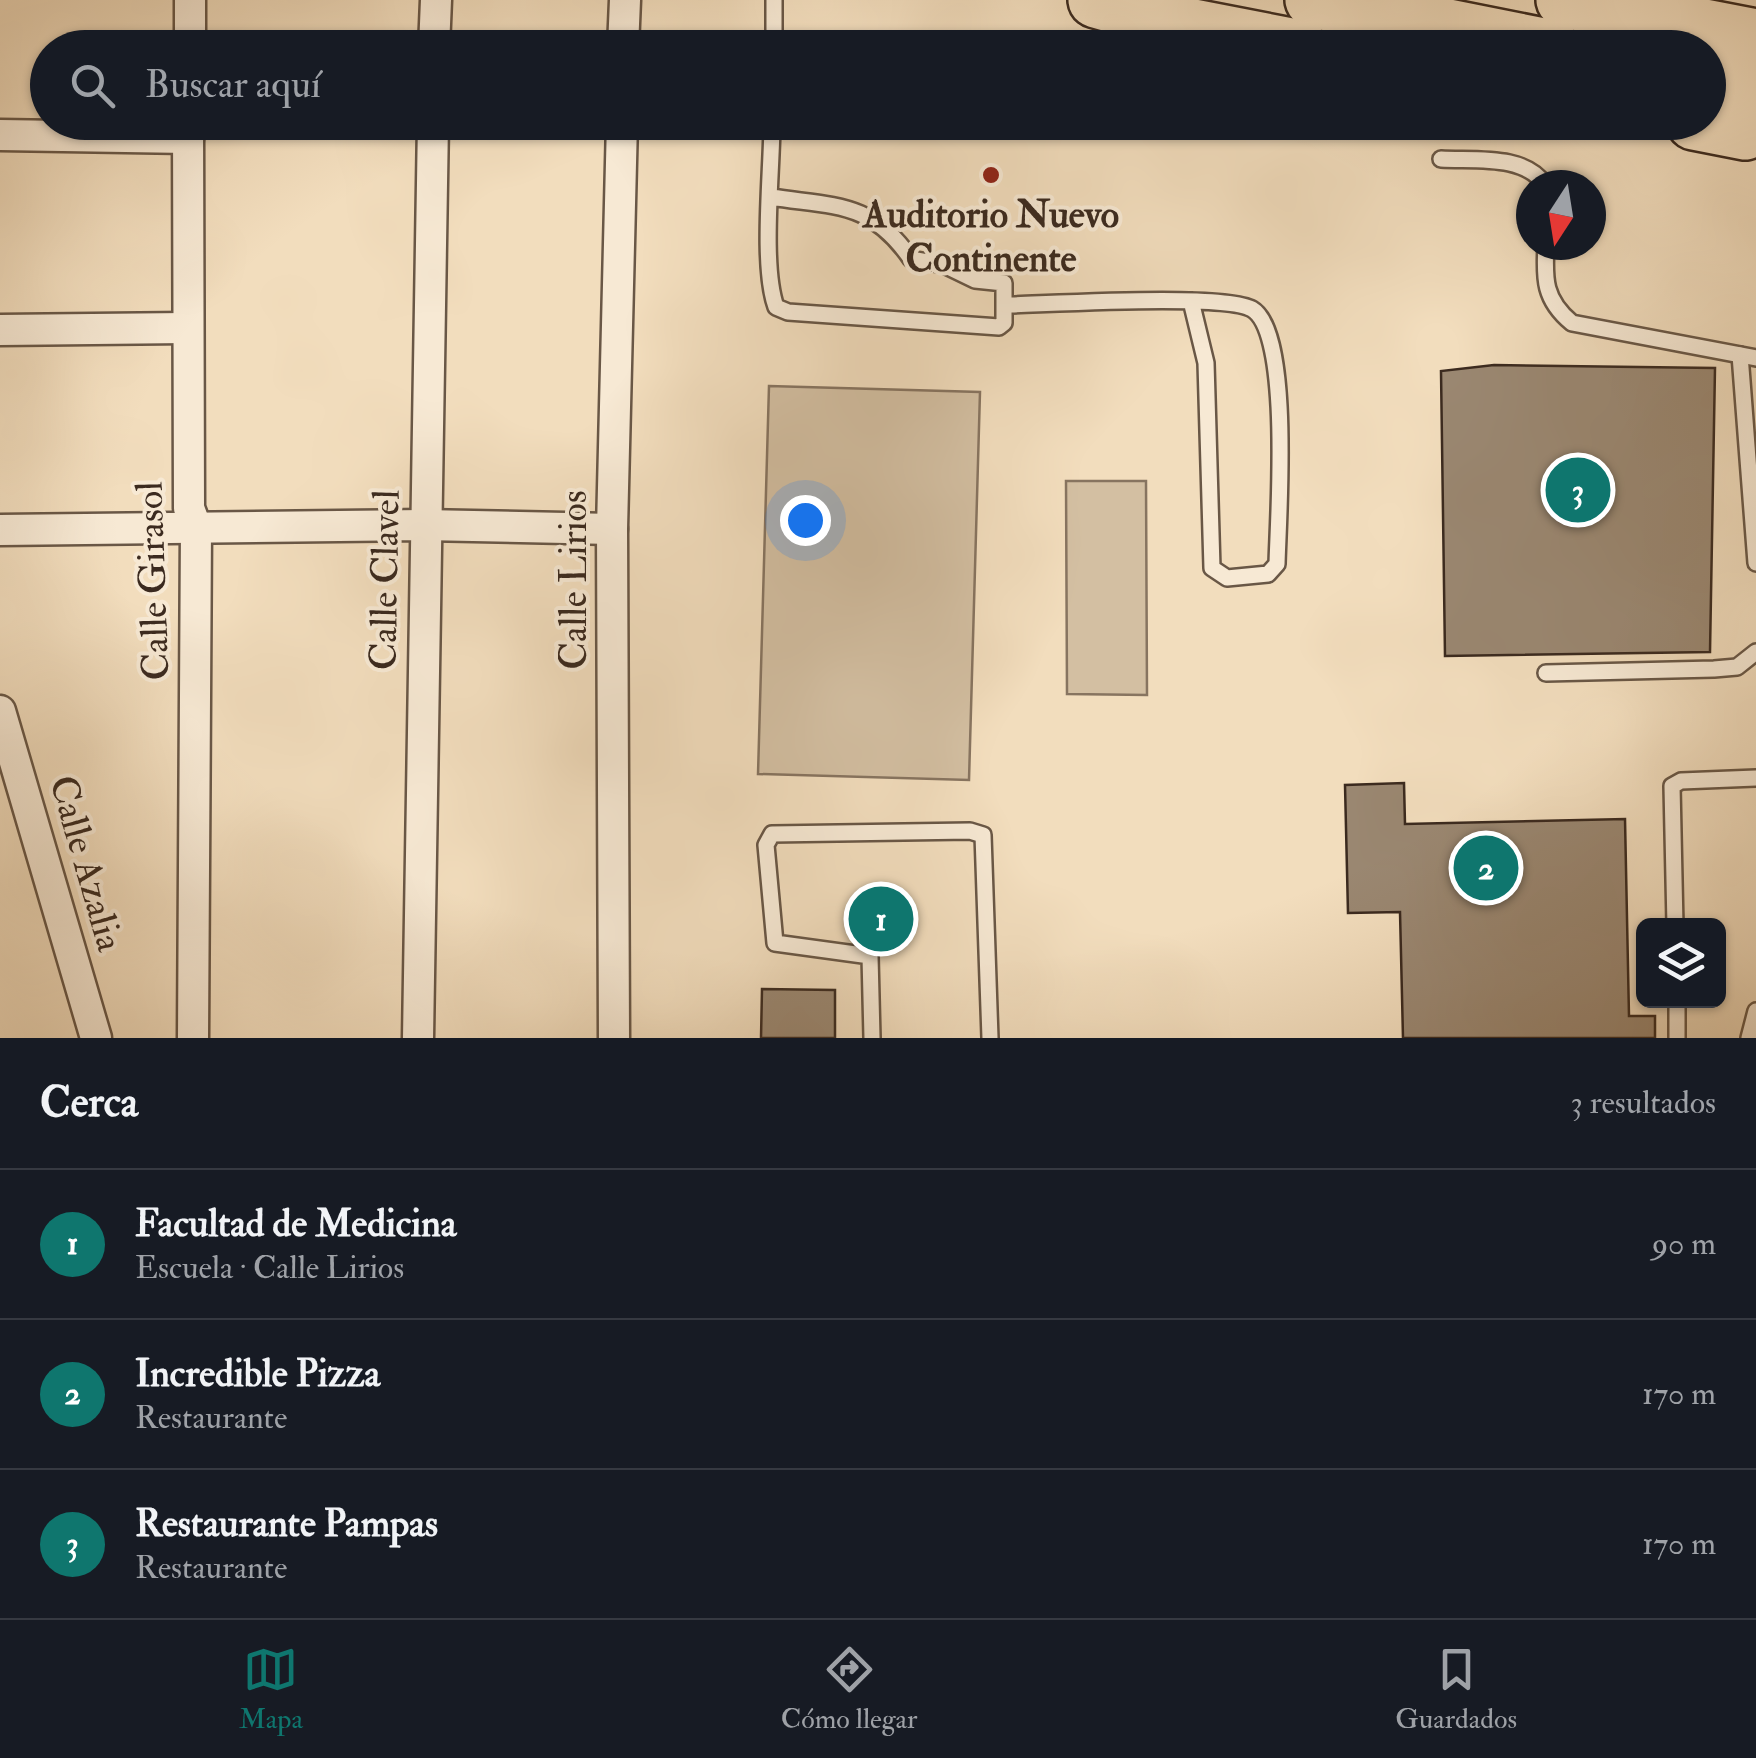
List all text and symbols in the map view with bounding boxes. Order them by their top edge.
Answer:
search box [30,30,1726,140]
icon: search [65,58,120,113]
text: Buscar aquí [145,61,321,109]
marker: Auditorio Nuevo Continente [980,164,1002,186]
north arrow [1516,170,1606,260]
place label: Auditorio Nuevo Continente [861,191,1119,283]
pin: 3 [1546,452,1610,528]
street label: Calle Girasol [126,480,180,681]
street label: Calle Clavel [359,489,411,671]
street label: Calle Lirios [550,490,598,670]
your location [780,495,831,546]
street label: Calle Azalia [38,770,134,957]
pin: 2 [1454,830,1518,906]
pin: 1 [848,882,914,956]
map controls [1636,918,1726,1008]
button: layers [1636,918,1726,1008]
text: Cerca [40,1077,138,1129]
text: 3 resultados [1571,1083,1716,1123]
text: Facultad de Medicina [135,1200,456,1248]
text: 1 [67,1224,78,1264]
text: 90 m [1652,1224,1716,1264]
text: Escuela · Calle Lirios [135,1248,404,1288]
text: Incredible Pizza [135,1350,380,1398]
text: 2 [64,1374,81,1414]
text: 170 m [1642,1374,1716,1414]
text: Restaurante [135,1398,287,1438]
text: Restaurante Pampas [135,1500,438,1548]
text: 3 [66,1524,79,1564]
text: 170 m [1642,1524,1716,1564]
text: Restaurante [135,1548,287,1588]
tab: Mapa [239,1642,303,1737]
tab: Cómo llegar [781,1642,917,1737]
tab: Guardados [1395,1642,1517,1737]

